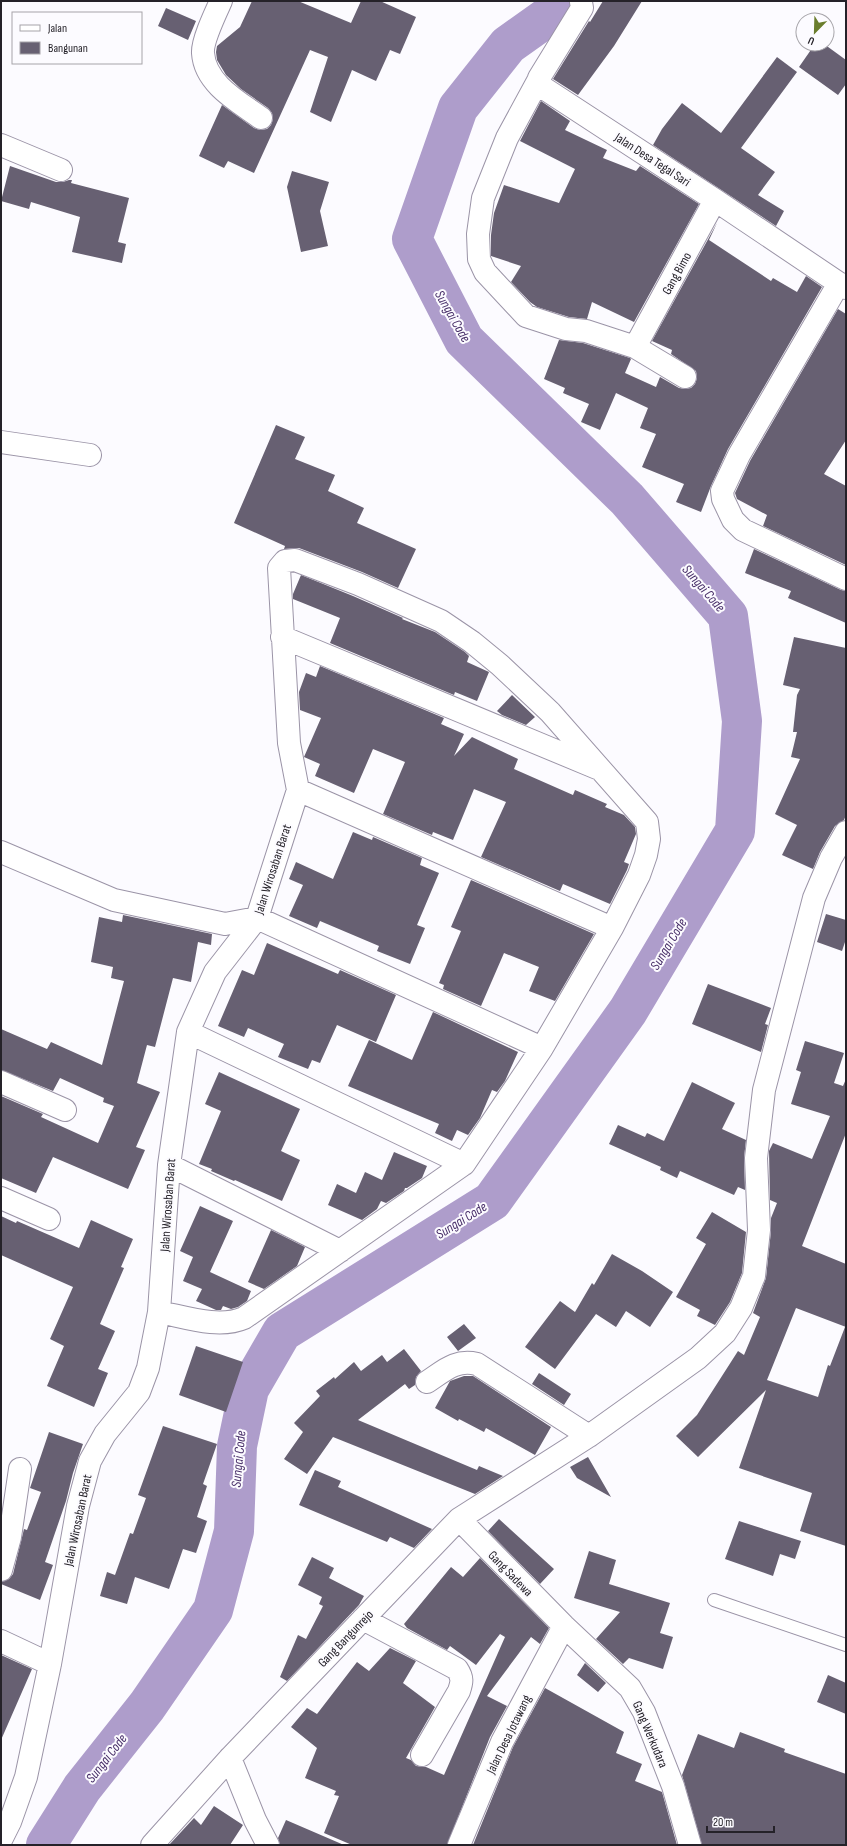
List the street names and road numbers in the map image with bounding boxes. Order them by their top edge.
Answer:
street label: Jalan Desa Tegal Sari [611,129,693,190]
street label: Gang Bimo [659,249,695,298]
street label: Jalan Wirosaban Barat [251,822,295,917]
street label: Jalan Wirosaban Barat [157,1158,179,1253]
street label: Jalan Wirosaban Barat [60,1473,96,1569]
street label: Gang Sadewa [485,1547,536,1600]
street label: Gang Bangunrejo [315,1607,377,1671]
street label: Jalan Desa Jotawang [482,1692,535,1777]
street label: Gang Werkudara [629,1699,671,1770]

